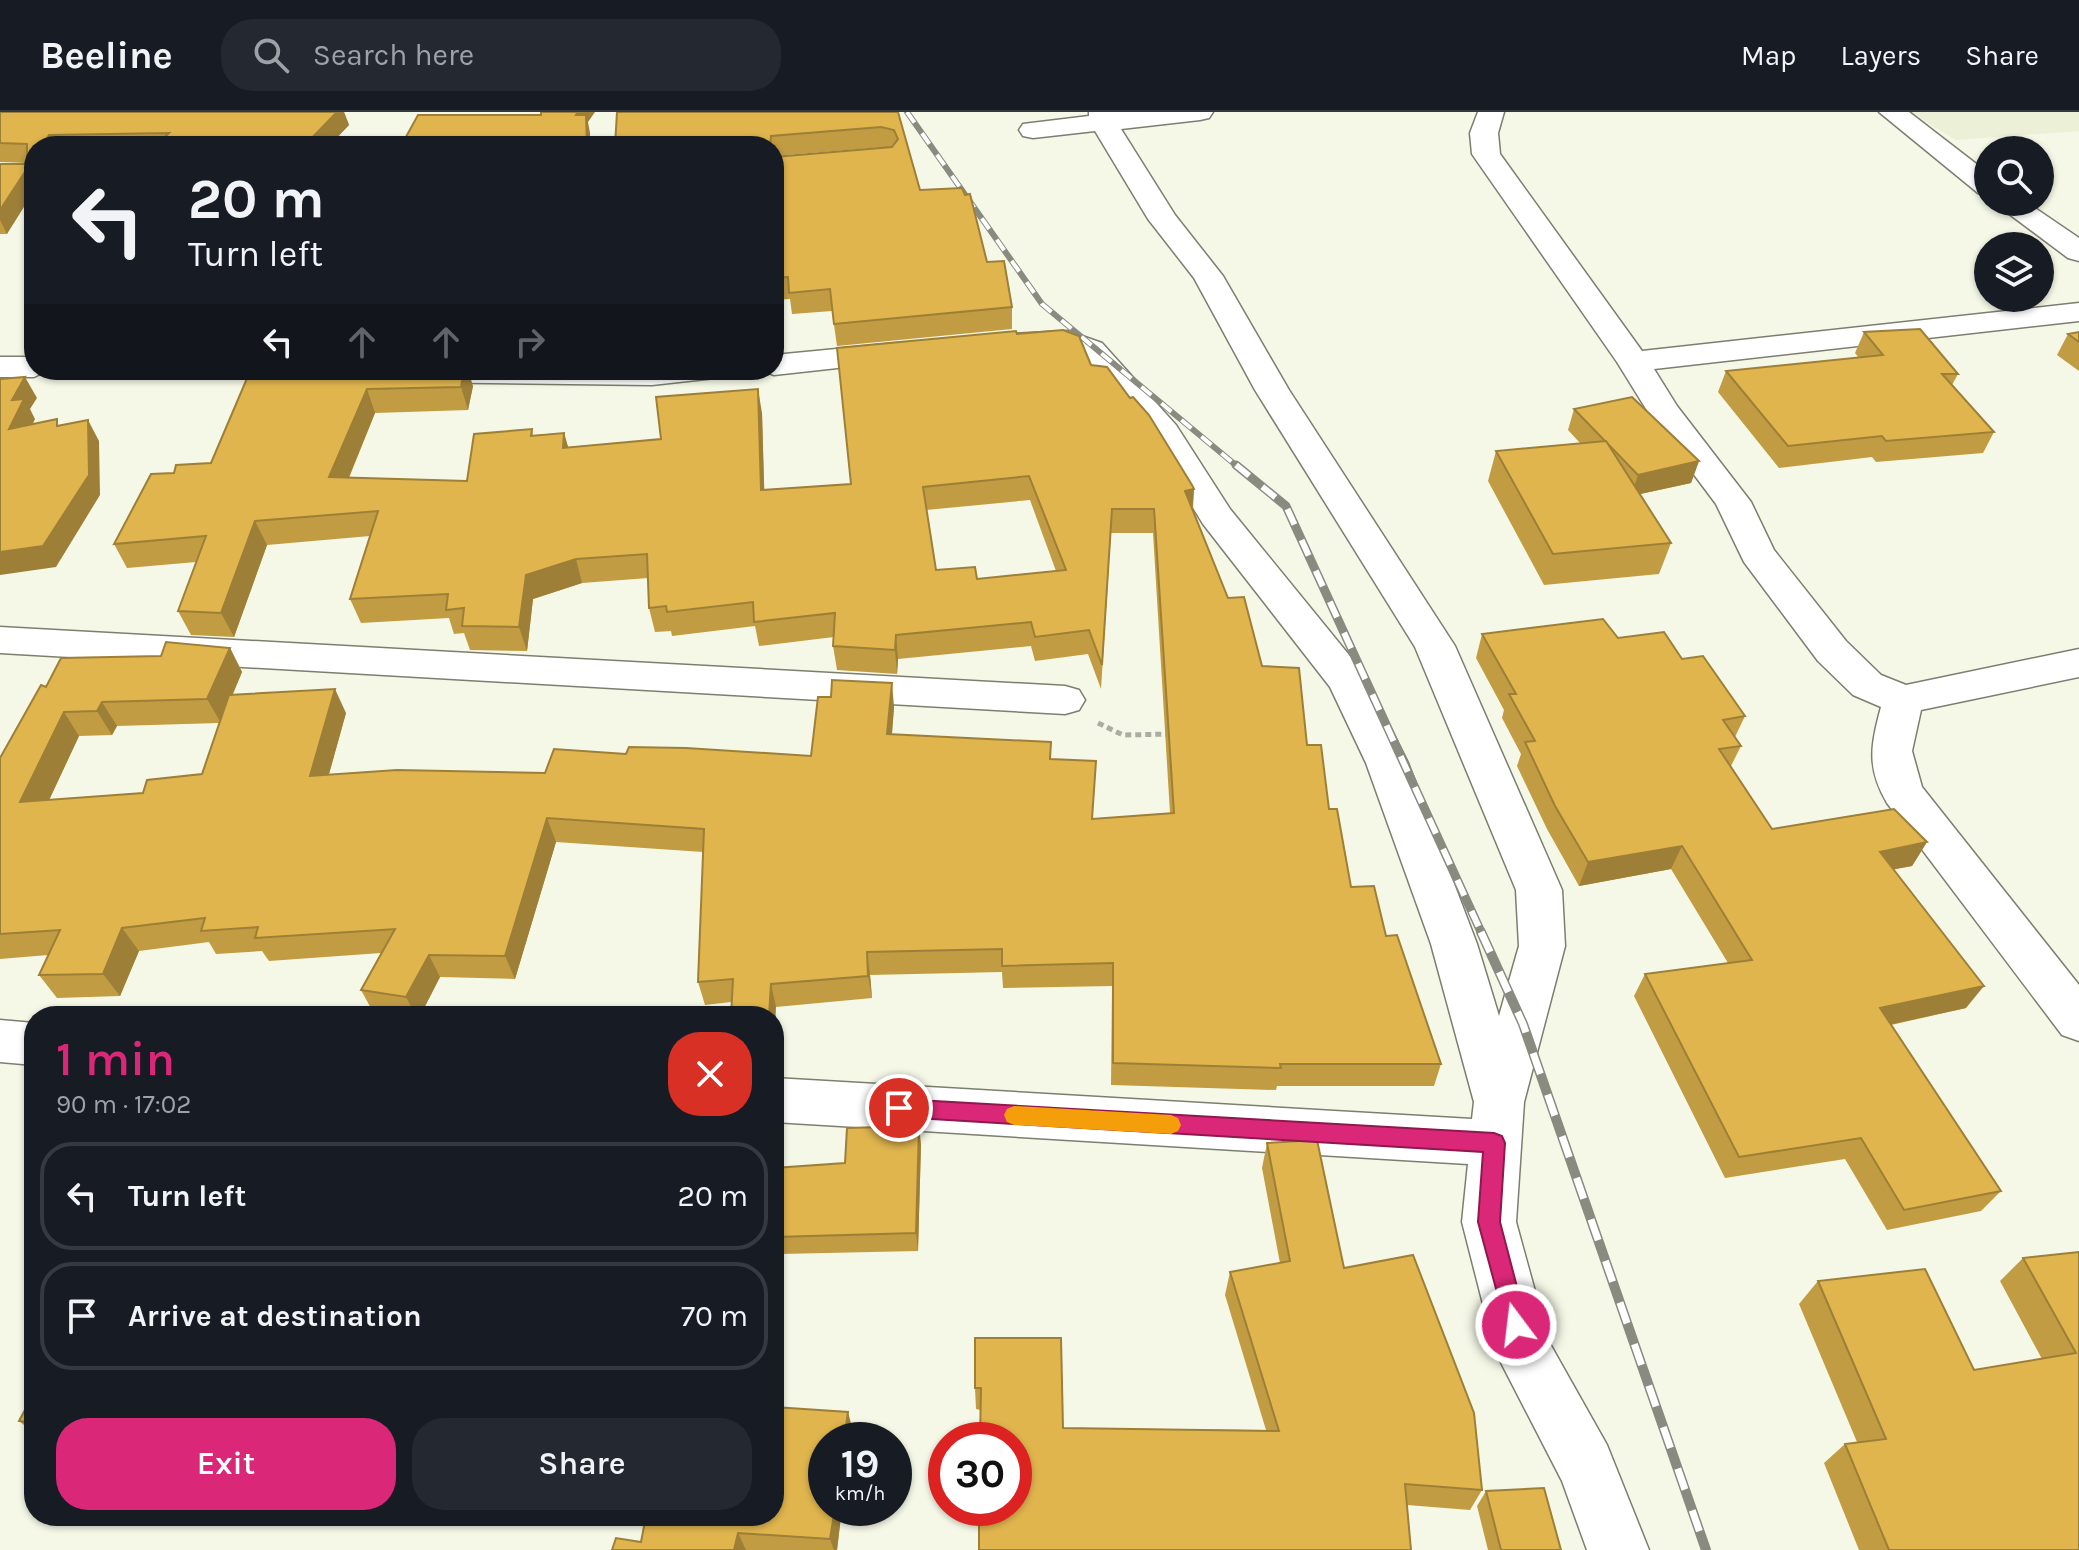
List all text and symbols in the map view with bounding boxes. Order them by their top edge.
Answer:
search box [221,19,781,91]
text: Beeline [40,33,173,78]
icon: search [249,33,293,77]
text: Search here [313,37,474,73]
text: Map [1741,39,1796,72]
text: Layers [1840,39,1921,72]
text: Share [1965,39,2039,72]
map controls [1974,136,2054,312]
button: search [1974,136,2054,216]
text: 20 m [188,166,325,231]
icon: left [56,168,160,272]
button: layers [1974,232,2054,312]
text: Turn left [188,233,323,275]
icon: left [256,320,300,364]
icon: ahead [340,320,384,364]
icon: ahead [424,320,468,364]
icon: right [508,320,552,364]
text: 1 min [56,1031,175,1087]
button: close [668,1032,752,1116]
pin [865,1074,933,1142]
icon: arrive [877,1086,921,1130]
text: 90 m · 17:02 [56,1089,191,1120]
icon: left [60,1174,104,1218]
text: Turn left [128,1178,246,1214]
text: 20 m [678,1178,748,1214]
position arrow [1474,1283,1558,1367]
icon: arrive [60,1294,104,1338]
text: Arrive at destination [128,1298,422,1334]
text: 70 m [681,1298,748,1334]
button: Exit [56,1418,396,1510]
button: Share [412,1418,752,1510]
speed limit sign: 30 [928,1422,1032,1526]
text: 19 [841,1440,879,1487]
text: km/h [835,1482,885,1505]

